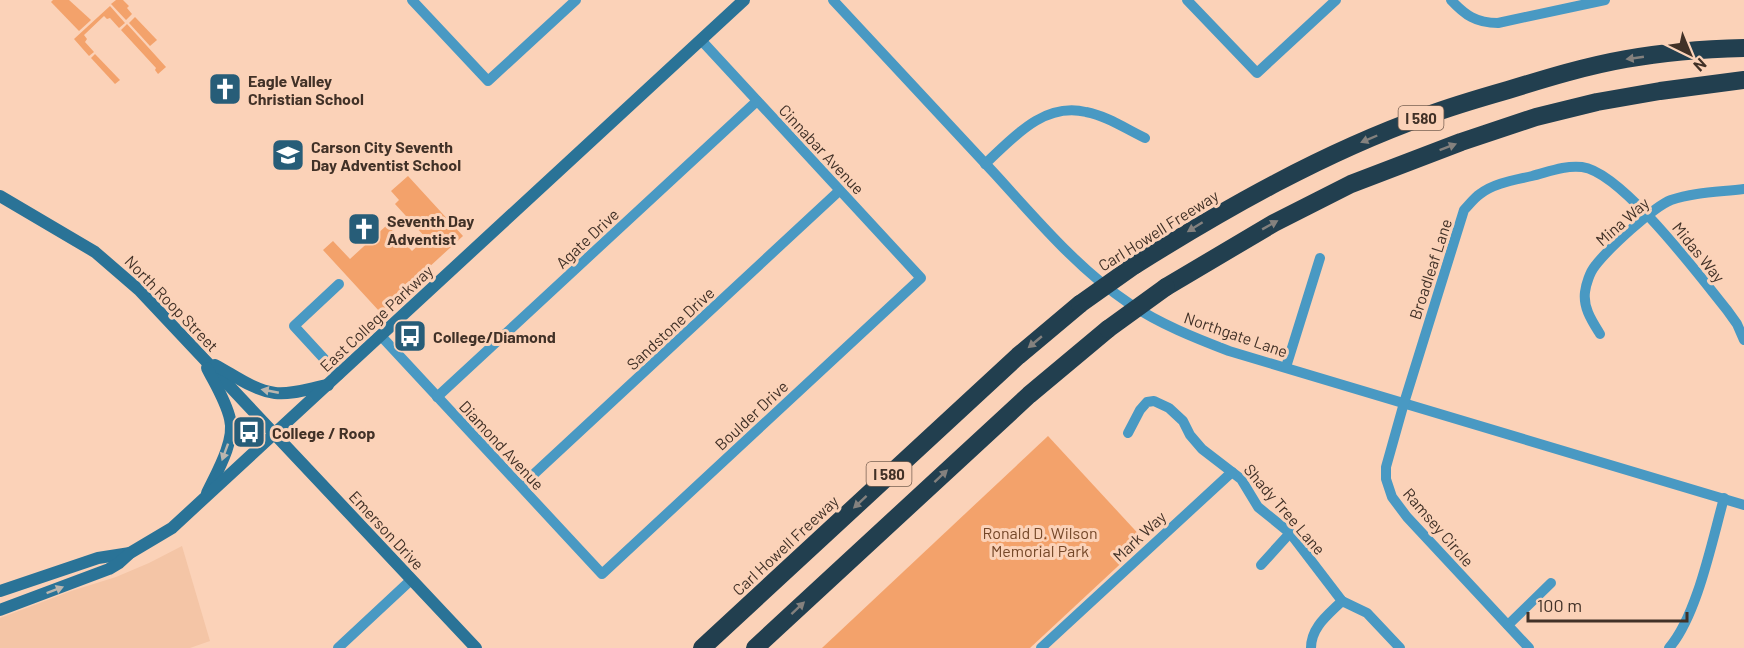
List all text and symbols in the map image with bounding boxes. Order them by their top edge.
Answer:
north arrow [1660,24,1720,84]
one-way arrow [1625,53,1644,62]
text: N [1690,55,1711,76]
church icon: Eagle Valley Christian School [207,71,243,107]
place label: Eagle Valley Christian School [248,71,364,108]
street label: Cinnabar Avenue [775,100,869,198]
road number: I 580 [1398,106,1444,130]
one-way arrow [1359,134,1377,144]
school or university icon: Carson City Seventh Day Adventist School [270,137,306,173]
place label: Carson City Seventh Day Adventist School [311,137,461,174]
one-way arrow [1440,142,1458,152]
street label: Carl Howell Freeway [1094,185,1222,275]
street label: Mina Way [1592,192,1653,249]
street label: Agate Drive [552,204,622,272]
church icon: Seventh Day Adventist [346,211,382,247]
place label: Seventh Day Adventist [387,211,474,248]
street label: Broadleaf Lane [1405,216,1455,322]
street label: Midas Way [1669,218,1729,286]
one-way arrow [1262,220,1279,230]
one-way arrow [1187,222,1203,233]
street label: North Roop Street [121,251,223,355]
street label: East College Parkway [316,260,437,375]
street label: Sandstone Drive [622,283,718,373]
street label: Northgate Lane [1182,307,1290,361]
bus stop icon: College/Diamond [392,318,428,354]
place label: College/Diamond [433,327,556,346]
one-way arrow [1027,335,1043,348]
street label: Boulder Drive [711,376,791,454]
one-way arrow [261,386,280,395]
street label: Diamond Avenue [456,396,548,494]
bus stop icon: College / Roop [231,414,267,450]
place label: College / Roop [272,423,375,442]
one-way arrow [220,443,230,461]
street label: Shady Tree Lane [1240,460,1330,558]
road number: I 580 [866,462,912,486]
one-way arrow [934,469,949,483]
street label: Ramsey Circle [1400,484,1478,570]
street label: Emerson Drive [346,487,428,573]
street label: Carl Howell Freeway [728,491,842,599]
one-way arrow [853,494,867,508]
street label: Mark Way [1109,506,1170,565]
park label: Ronald D. Wilson Memorial Park [982,523,1098,560]
one-way arrow [46,585,64,594]
scale bar [1528,585,1687,623]
text: 100 m [1537,594,1582,616]
one-way arrow [790,602,805,615]

